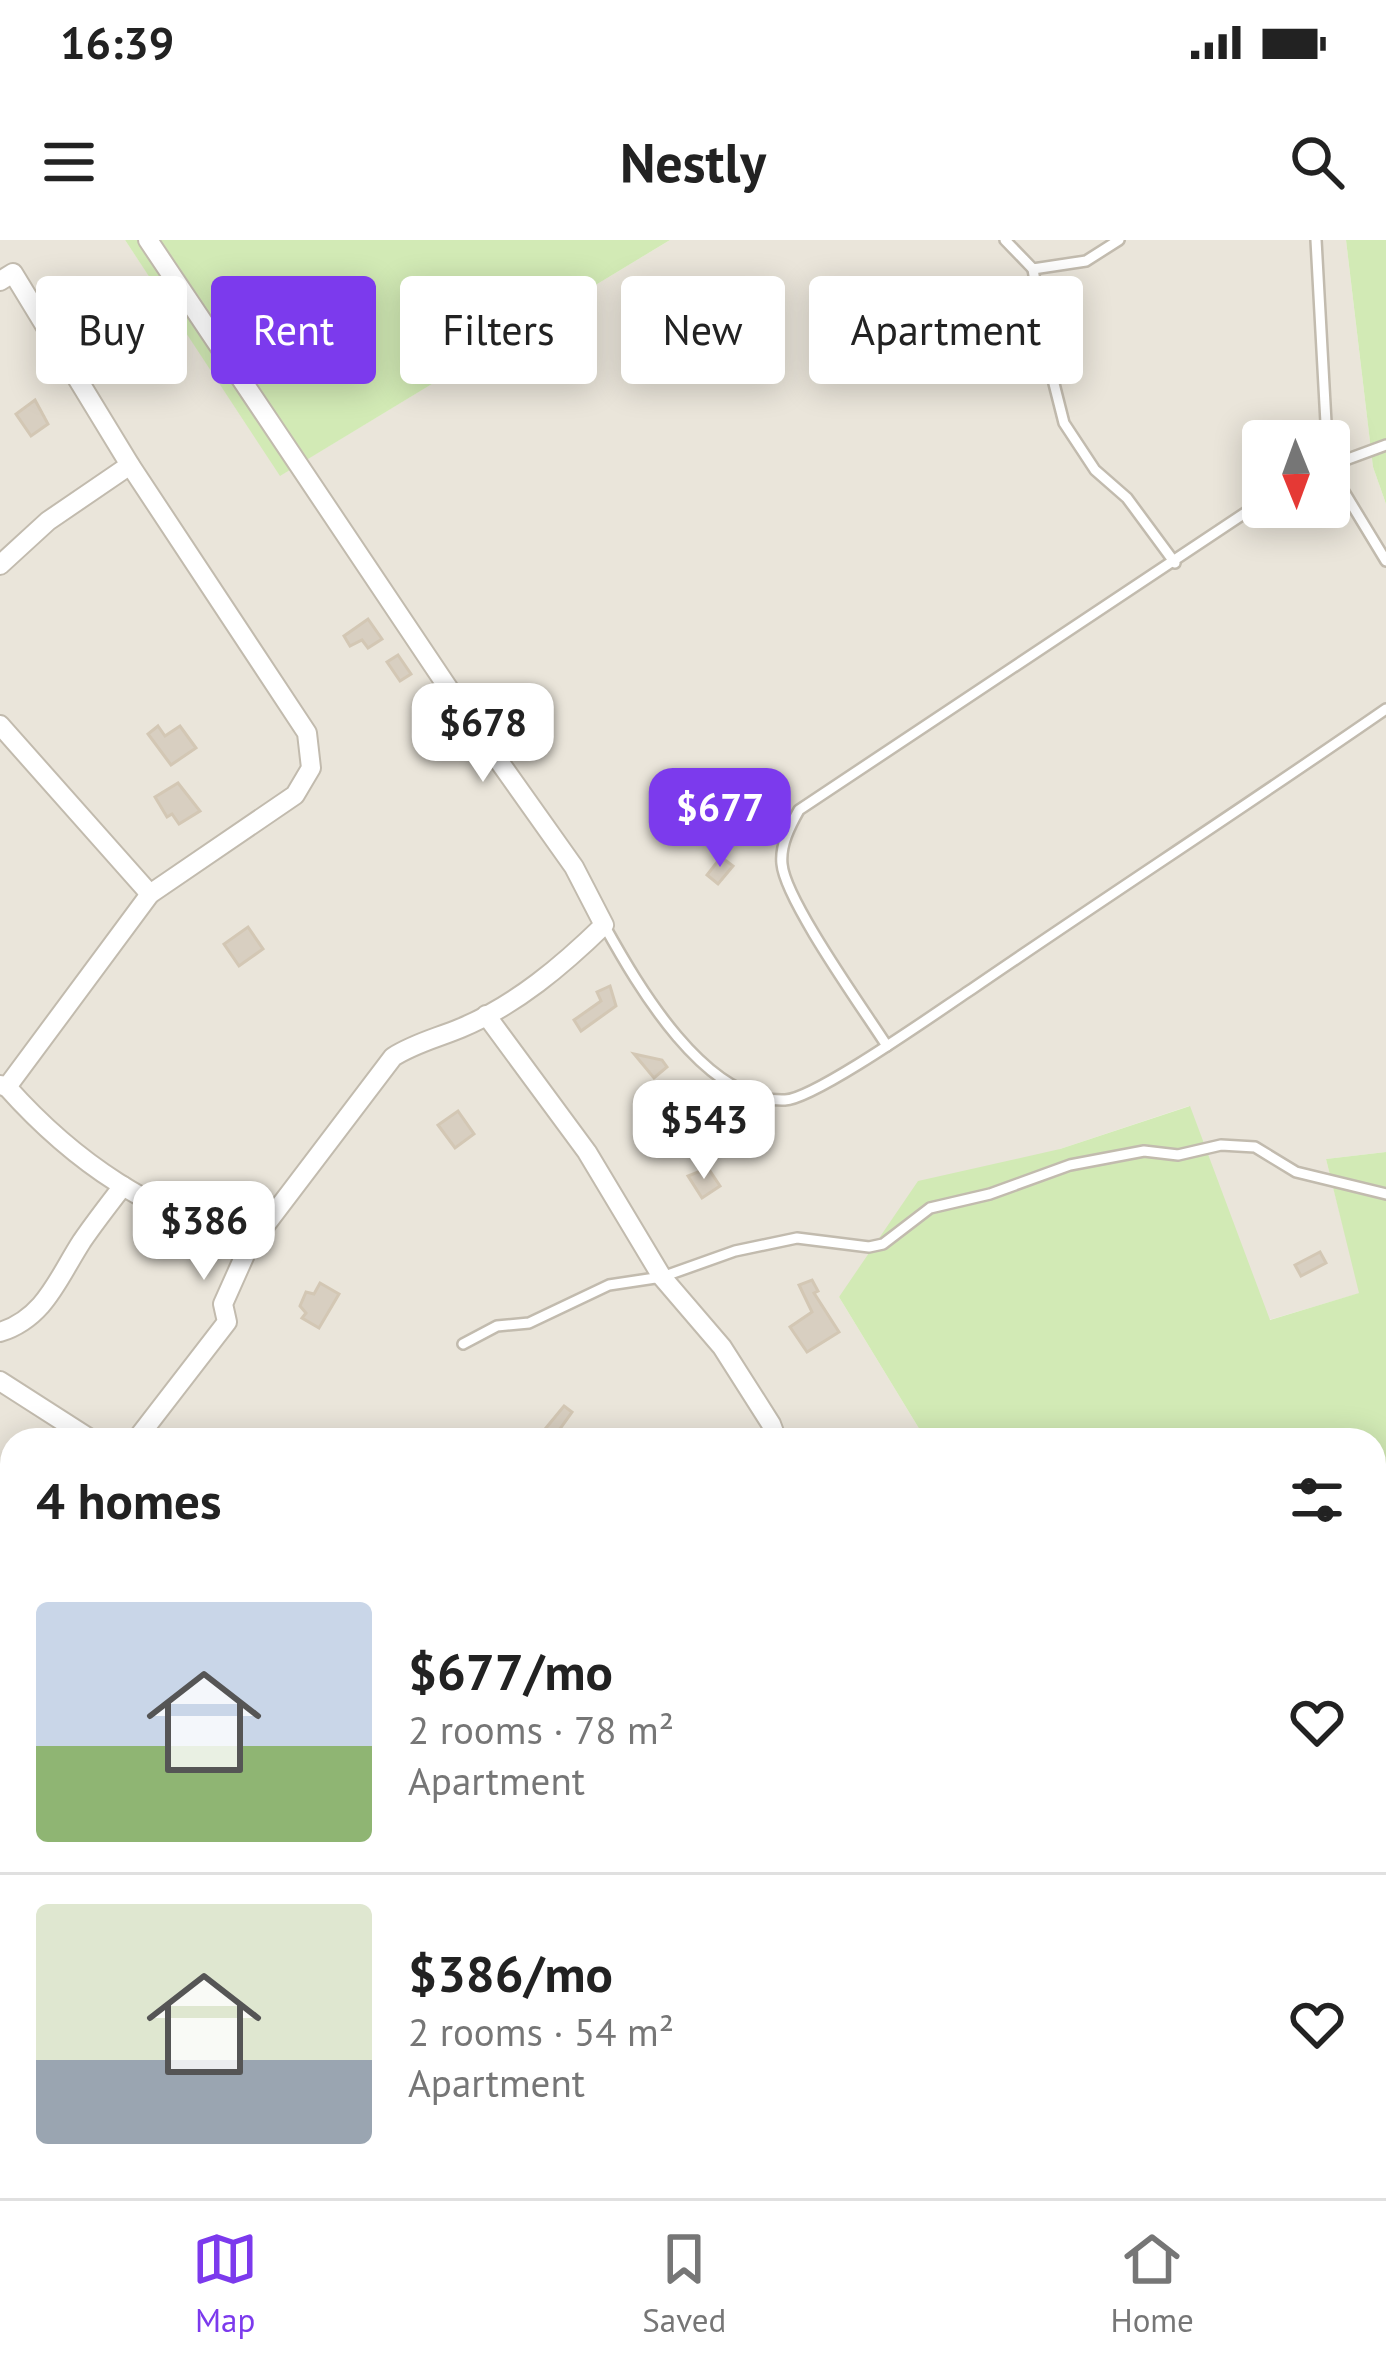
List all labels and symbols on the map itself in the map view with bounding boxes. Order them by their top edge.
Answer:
north arrow [1242,420,1350,528]
pin: $678 [412,683,554,785]
pin: $677 [649,768,791,870]
pin: $543 [633,1080,775,1182]
pin: $386 [133,1181,275,1283]

